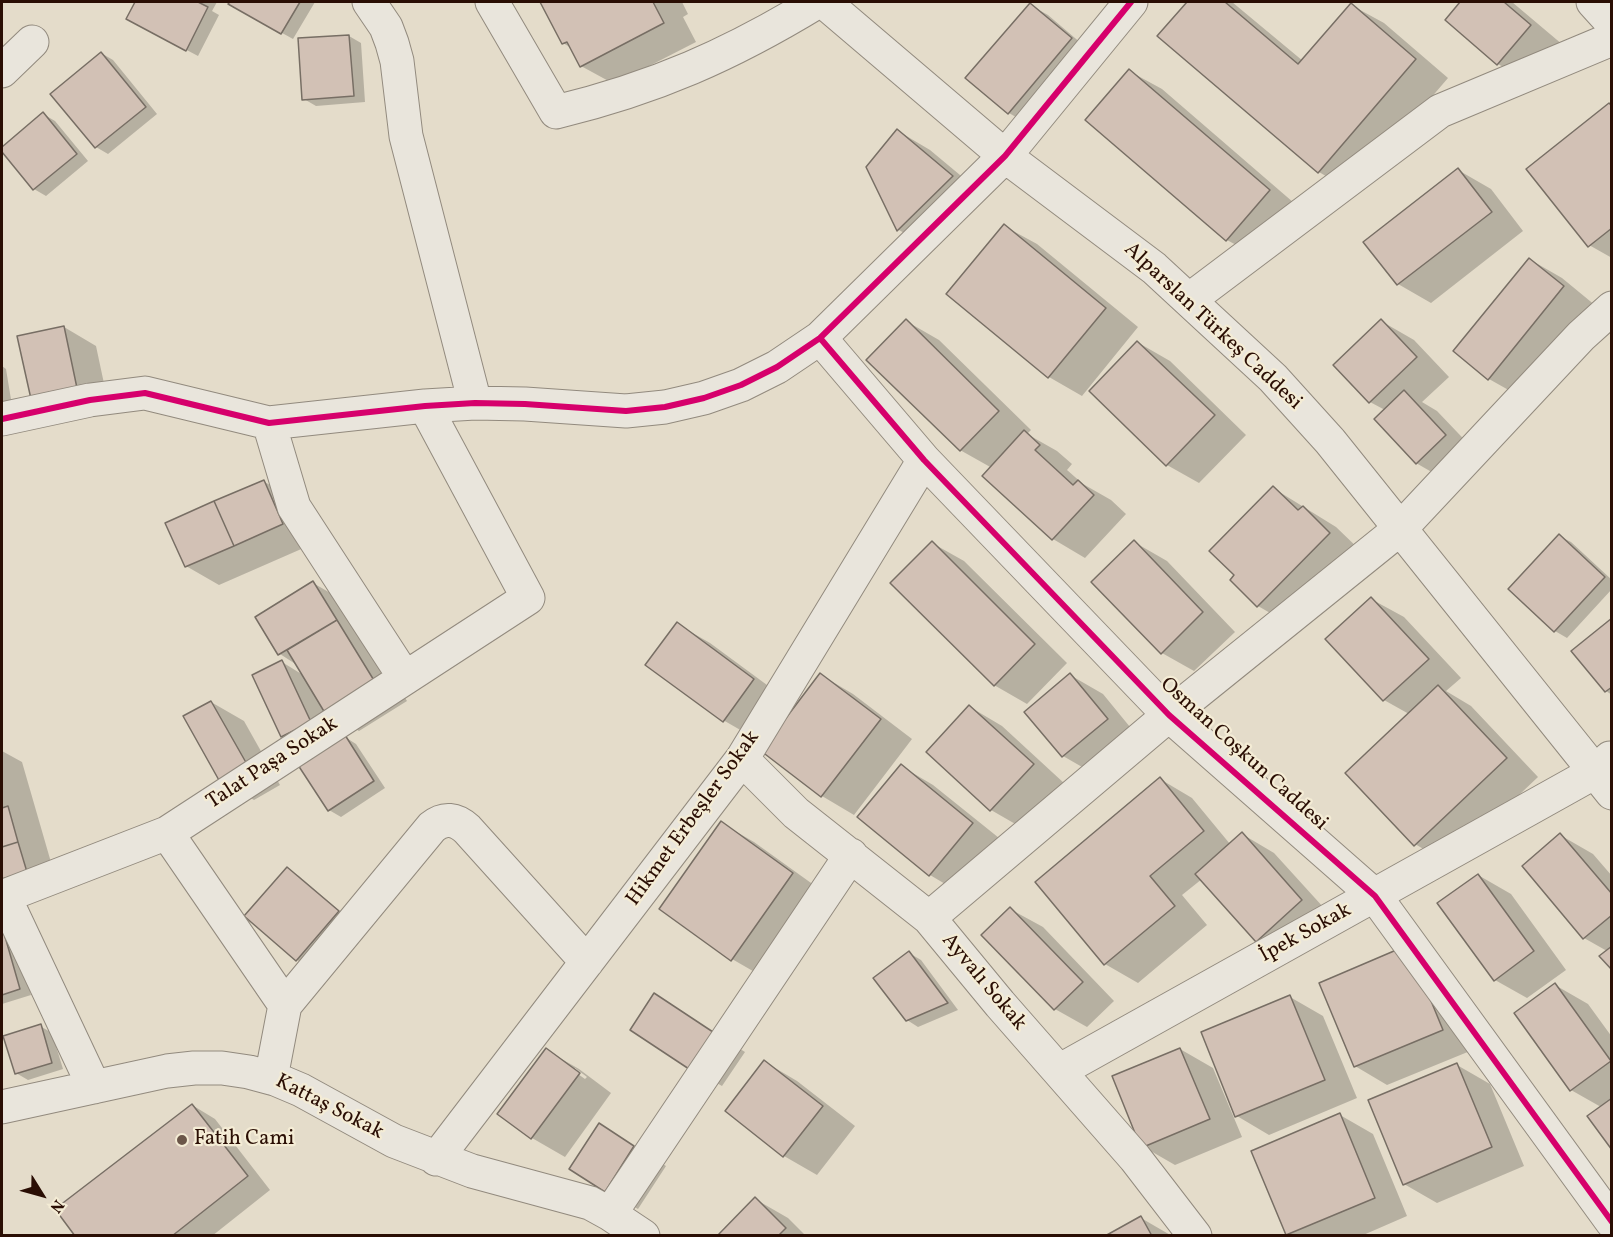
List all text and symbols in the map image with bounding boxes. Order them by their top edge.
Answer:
street label: Alparslan Türkeş Caddesi [1118,238,1306,416]
street label: Osman Coşkun Caddesi [1154,673,1332,837]
street label: Talat Paşa Sokak [203,712,343,816]
street label: Hikmet Erbeşler Sokak [622,726,766,912]
street label: İpek Sokak [1256,899,1356,969]
street label: Ayvalı Sokak [935,929,1031,1037]
street label: Kattaş Sokak [271,1070,387,1146]
place label: Fatih Cami [194,1127,294,1153]
marker: Fatih Cami [175,1133,189,1147]
north arrow [12,1165,72,1225]
text: N [44,1195,69,1217]

